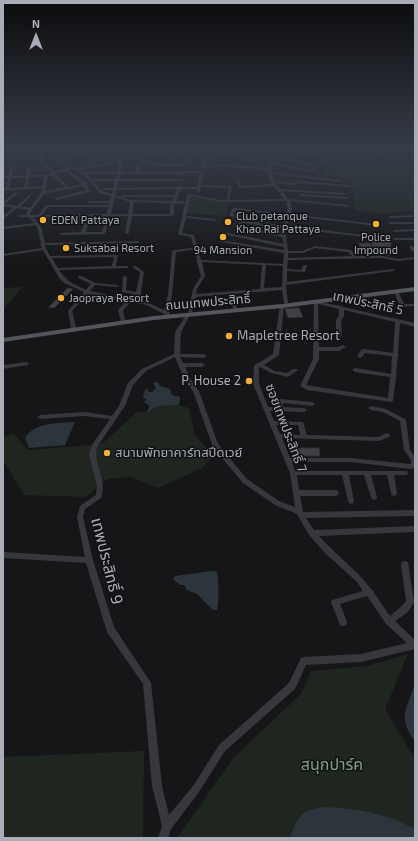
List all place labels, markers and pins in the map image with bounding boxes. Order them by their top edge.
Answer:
place label: Club petanque Khao Rai Pattaya [236,209,320,235]
place label: EDEN Pattaya [51,213,120,227]
marker: EDEN Pattaya [38,215,48,225]
marker: Club petanque Khao Rai Pattaya [223,217,233,227]
marker: Police Impound [371,219,381,229]
place label: Police Impound [354,230,398,256]
marker: 94 Mansion [218,232,228,242]
place label: Suksabai Resort [74,241,154,255]
marker: Suksabai Resort [61,243,71,253]
place label: 94 Mansion [194,243,252,257]
place label: Jaopraya Resort [69,291,149,305]
marker: Jaopraya Resort [56,293,66,303]
place label: Mapletree Resort [237,328,340,344]
marker: Mapletree Resort [224,331,234,341]
place label: P. House 2 [181,373,241,389]
marker: P. House 2 [244,376,254,386]
place label: สนามพัทยาคาร์ทสปีดเวย์ [115,445,242,461]
marker: สนามพัทยาคาร์ทสปีดเวย์ [102,448,112,458]

